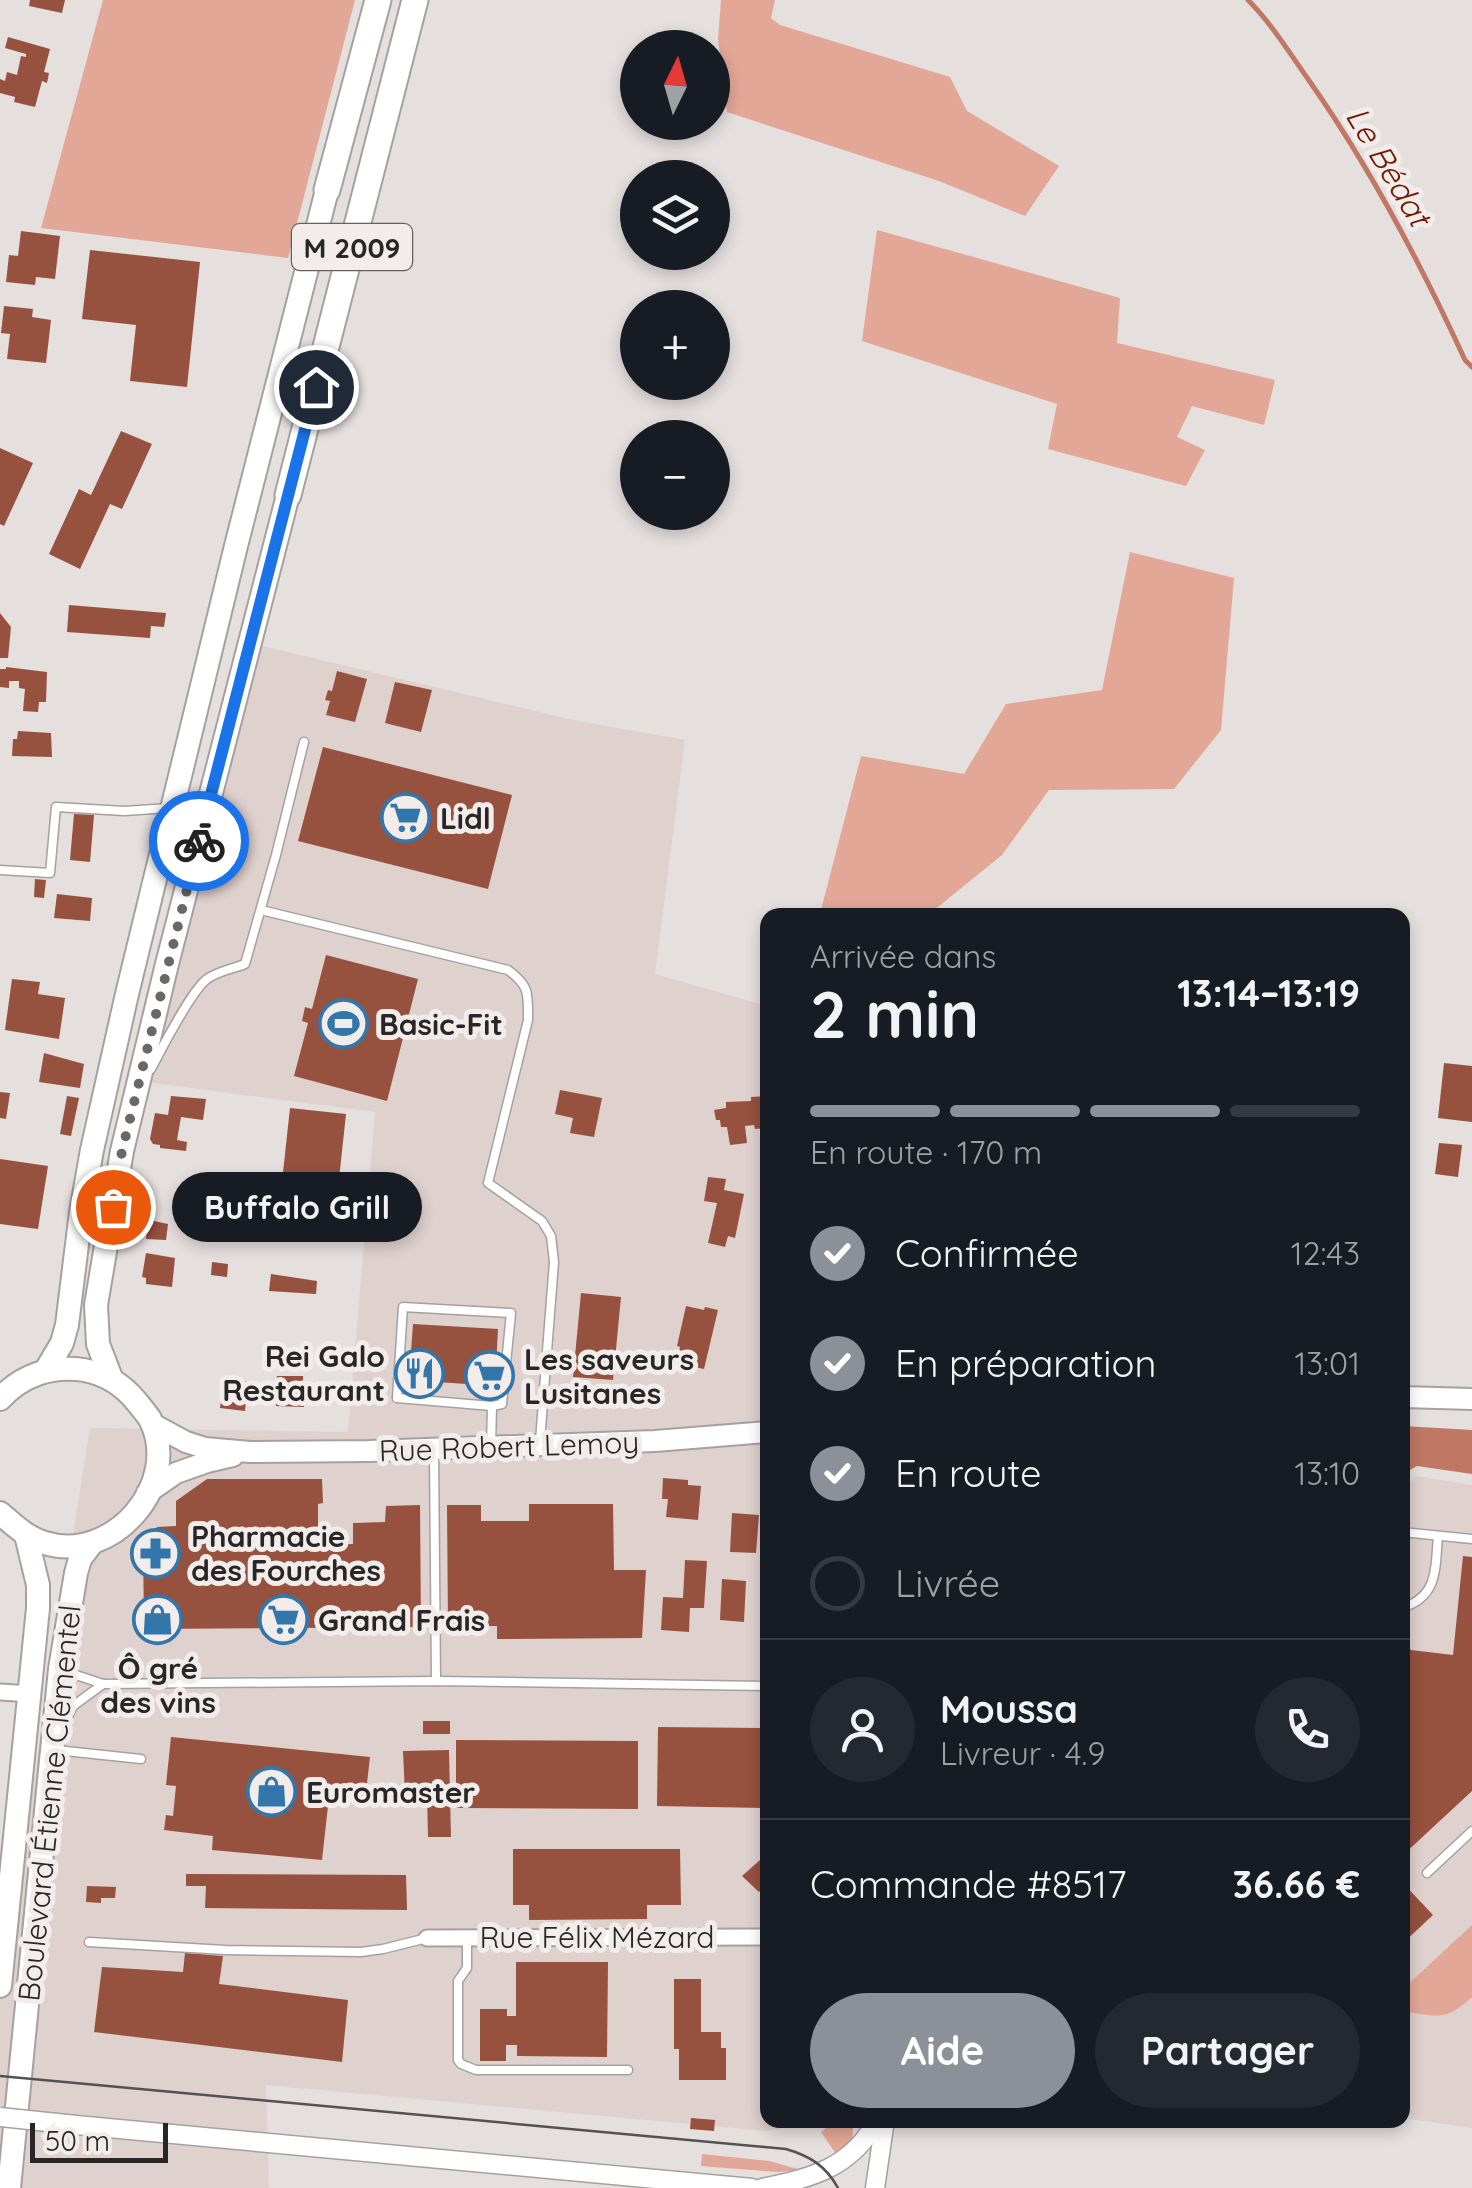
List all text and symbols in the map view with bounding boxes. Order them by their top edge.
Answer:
north arrow [620,30,730,140]
map controls [620,30,730,530]
water label: Le Bédat [1338,99,1442,236]
button: layers [620,160,730,270]
road number: M 2009 [292,224,412,270]
button: + [620,290,730,400]
pin [274,345,359,430]
icon: home [289,360,344,415]
button: − [620,420,730,530]
courier [149,791,249,891]
supermarket icon: Lidl [379,792,431,844]
place label: Lidl [440,799,491,837]
icon: bike [172,814,227,869]
text: Arrivée dans [810,936,996,976]
text: 13:14–13:19 [1177,969,1360,1017]
text: 2 min [810,973,979,1054]
sports icon: Basic-Fit [318,998,370,1050]
place label: Basic-Fit [379,1005,503,1043]
text: En route · 170 m [810,1132,1042,1172]
pin [71,1165,156,1250]
callout: Buffalo Grill [173,1172,423,1242]
icon: bag [86,1180,141,1235]
text: Buffalo Grill [204,1187,390,1227]
icon: check [810,1226,865,1281]
text: Confirmée [895,1229,1079,1277]
text: 12:43 [1291,1233,1360,1273]
icon: check [810,1336,865,1391]
place label: Rei Galo Restaurant [222,1337,385,1409]
text: En préparation [895,1339,1156,1387]
place label: Les saveurs Lusitanes [524,1340,694,1412]
text: 13:01 [1295,1343,1360,1383]
restaurant icon: Rei Galo Restaurant [394,1347,446,1399]
supermarket icon: Les saveurs Lusitanes [463,1350,515,1402]
street label: Rue Robert Lemoy [378,1422,640,1470]
icon: check [810,1446,865,1501]
text: En route [895,1449,1041,1497]
text: 13:10 [1295,1453,1360,1493]
place label: Pharmacie des Fourches [191,1517,381,1589]
pharmacy icon: Pharmacie des Fourches [130,1527,182,1579]
text: Livrée [895,1559,1000,1607]
shop icon: Ô gré des vins [132,1593,184,1645]
supermarket icon: Grand Frais [257,1594,309,1646]
place label: Grand Frais [318,1601,485,1639]
street label: Boulevard Étienne Clémentel [9,1603,89,2003]
place label: Ô gré des vins [100,1649,216,1721]
button: person [810,1677,915,1782]
button: phone [1255,1677,1360,1782]
text: Moussa [940,1685,1078,1733]
text: Livreur · 4.9 [940,1733,1105,1773]
shop icon: Euromaster [245,1766,297,1818]
place label: Euromaster [306,1773,475,1811]
text: Commande #8517 [810,1860,1127,1908]
text: 36.66 € [1233,1860,1360,1908]
street label: Rue Félix Mézard [480,1918,714,1956]
button: Aide [810,1993,1075,2108]
button: Partager [1095,1993,1360,2108]
scale bar [30,2118,168,2162]
text: 50 m [45,2123,110,2158]

